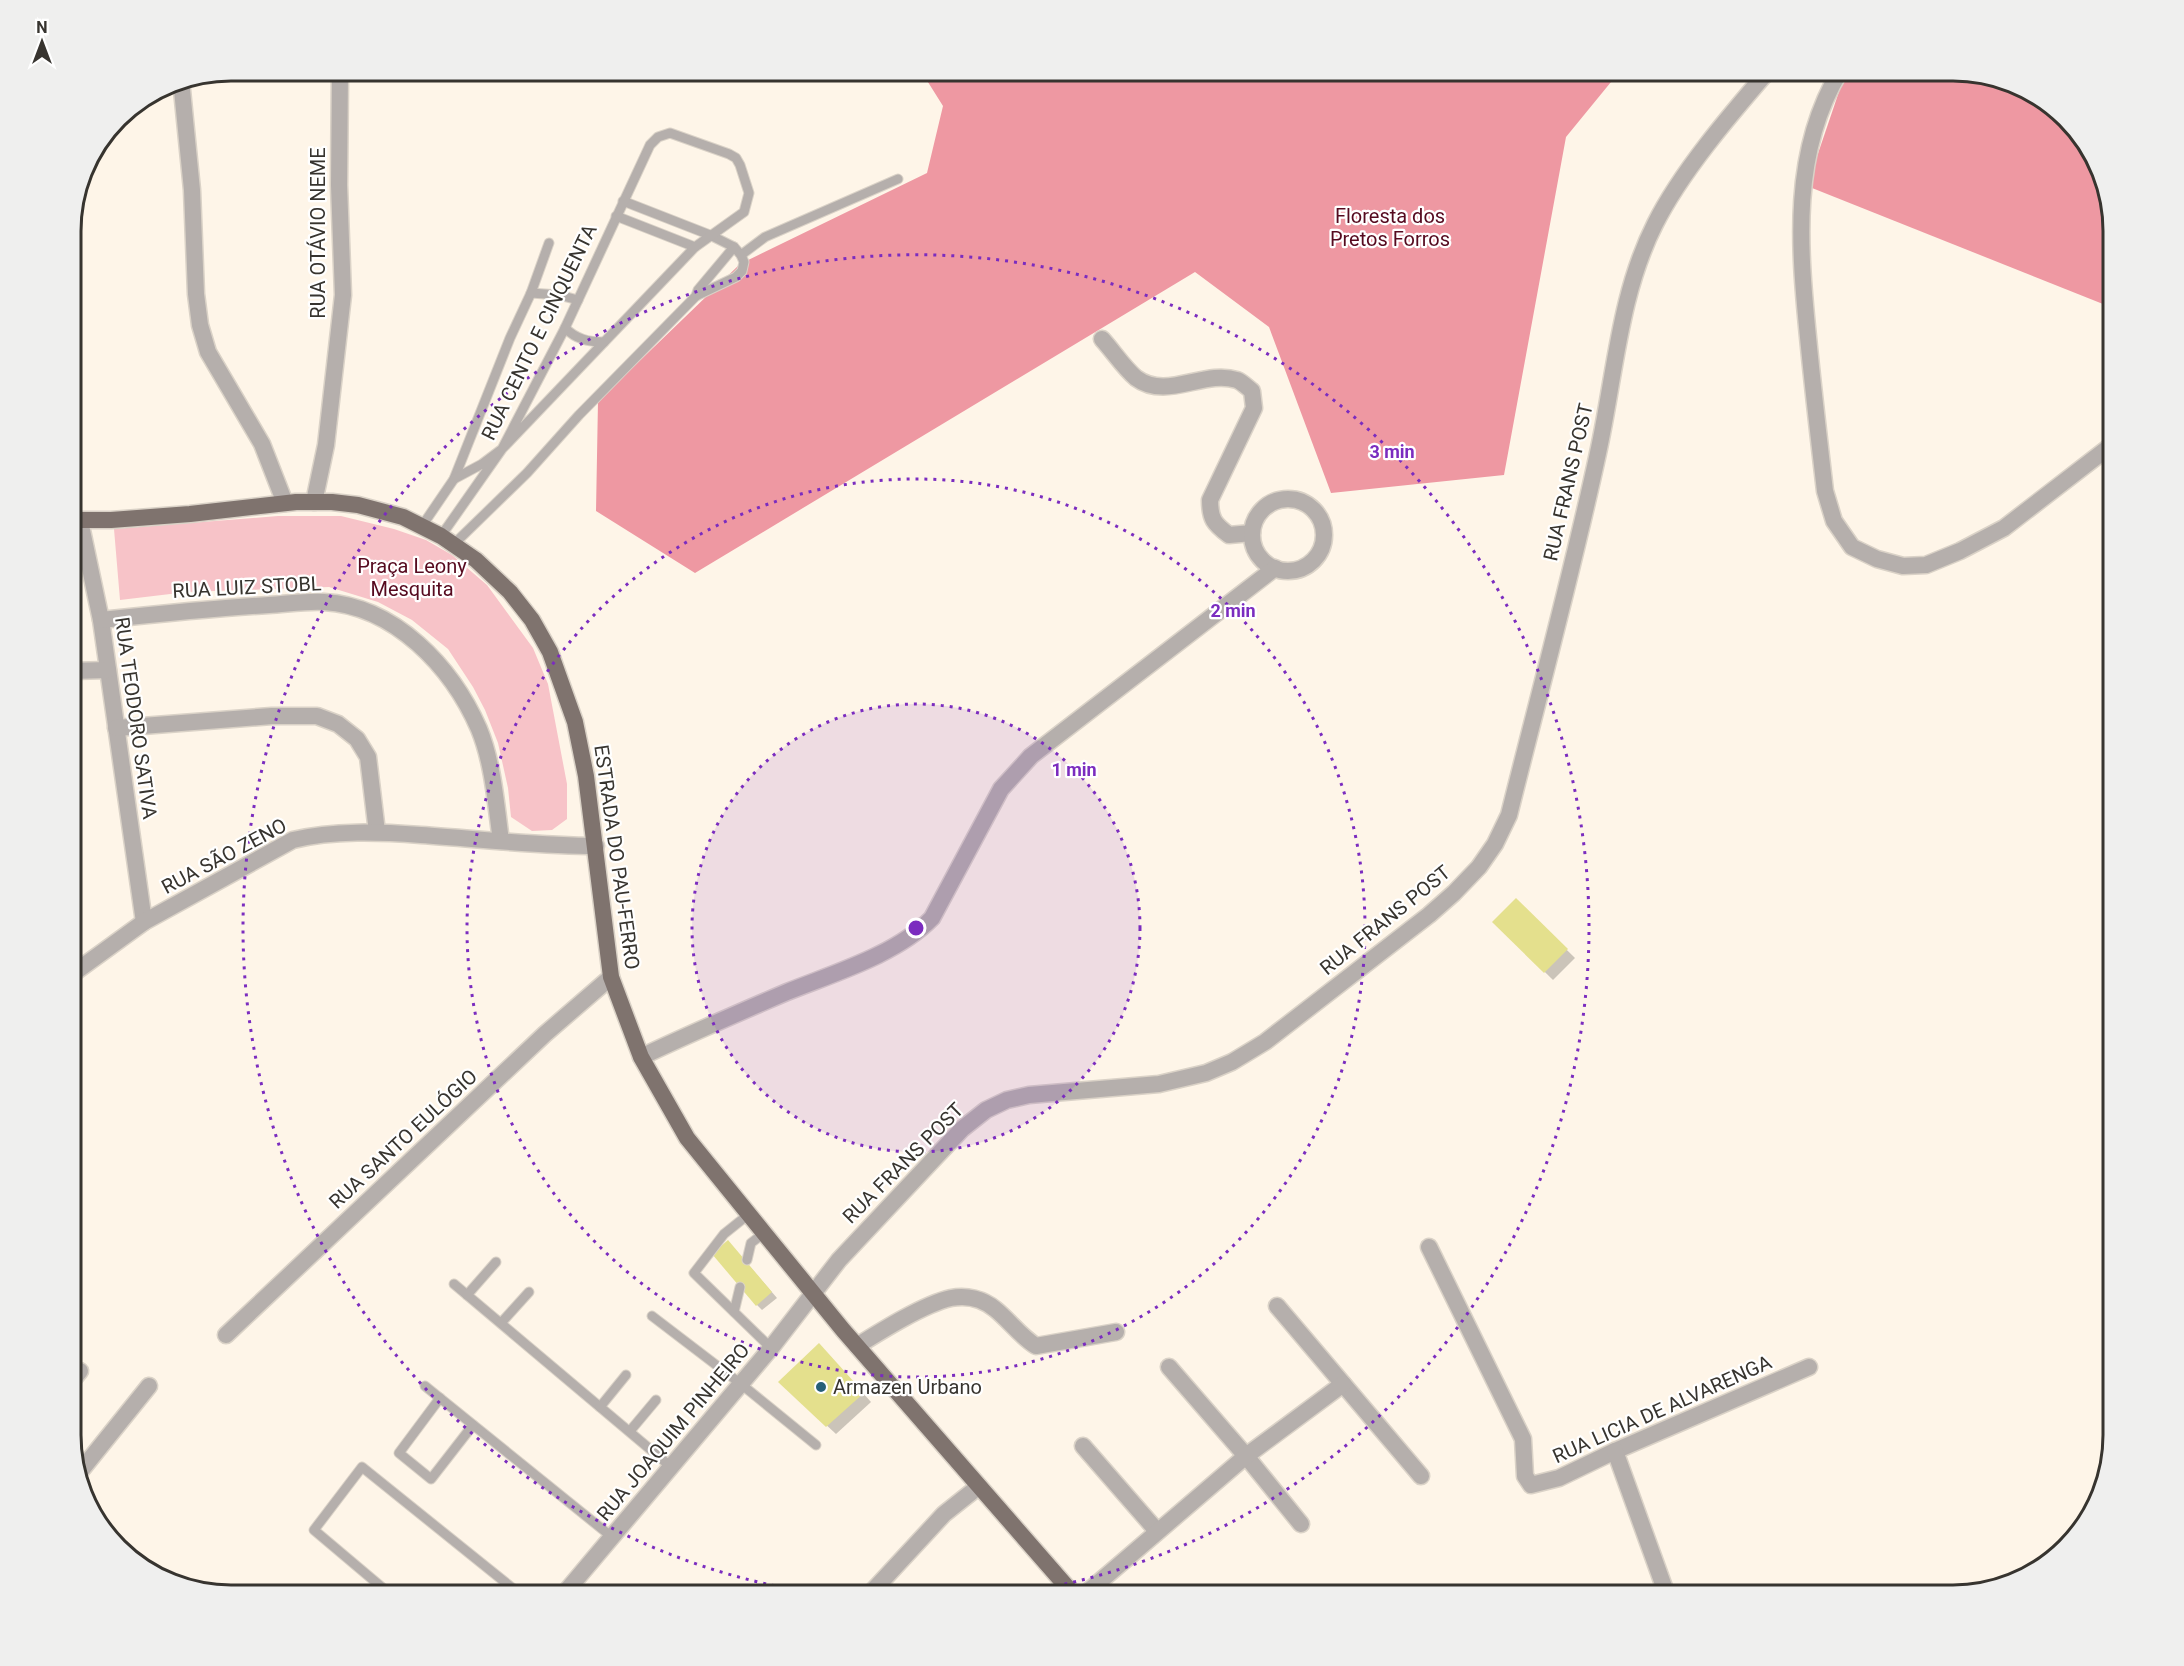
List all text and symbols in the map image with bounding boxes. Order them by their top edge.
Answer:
north arrow [12,12,72,72]
text: N [36,18,48,37]
street label: RUA OTÁVIO NEME [306,147,330,319]
park label: Floresta dos Pretos Forros [1330,204,1450,251]
street label: RUA CENTO E CINQUENTA [476,220,602,444]
street label: RUA FRANS POST [1538,401,1598,563]
text: 3 min [1369,441,1415,462]
park label: Praça Leony Mesquita [357,554,467,601]
street label: RUA LUIZ STOBL [172,571,322,603]
text: 2 min [1210,600,1256,621]
street label: RUA TEODORO SATIVA [110,615,162,821]
street label: ESTRADA DO PAU-FERRO [589,743,645,971]
text: 1 min [1051,759,1097,780]
street label: RUA SÃO ZENO [157,813,291,899]
street label: RUA FRANS POST [1315,860,1455,980]
centre of rings [906,918,926,938]
street label: RUA SANTO EULÓGIO [324,1064,482,1214]
street label: RUA FRANS POST [838,1098,968,1228]
street label: RUA JOAQUIM PINHEIRO [592,1338,754,1526]
street label: RUA LICIA DE ALVARENGA [1549,1350,1775,1468]
place label: Armazen Urbano [833,1375,982,1399]
marker: Armazen Urbano [814,1380,828,1394]

